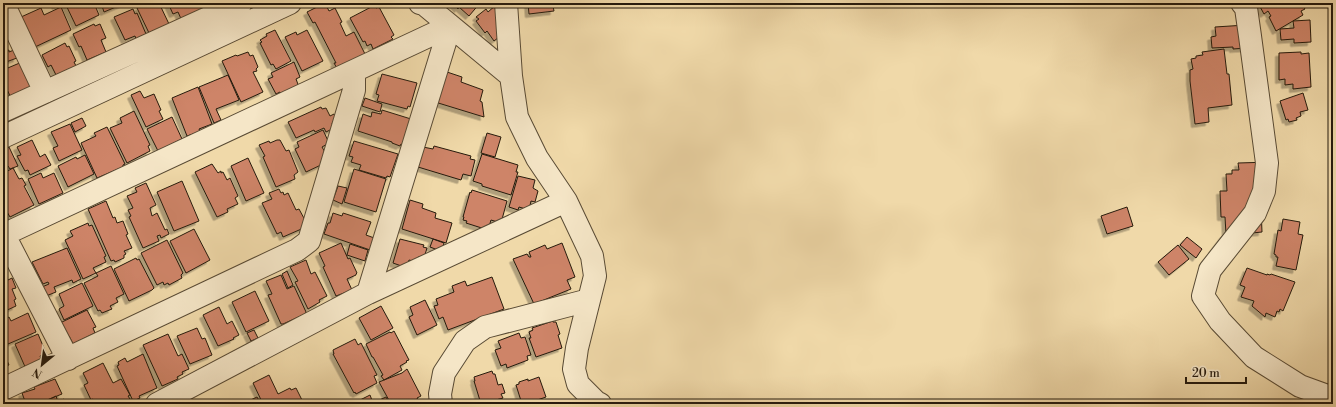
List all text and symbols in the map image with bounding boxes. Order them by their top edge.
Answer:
north arrow [22,345,62,385]
scale bar [1186,359,1246,385]
text: N [30,364,45,381]
text: 20 m [1192,366,1220,381]

